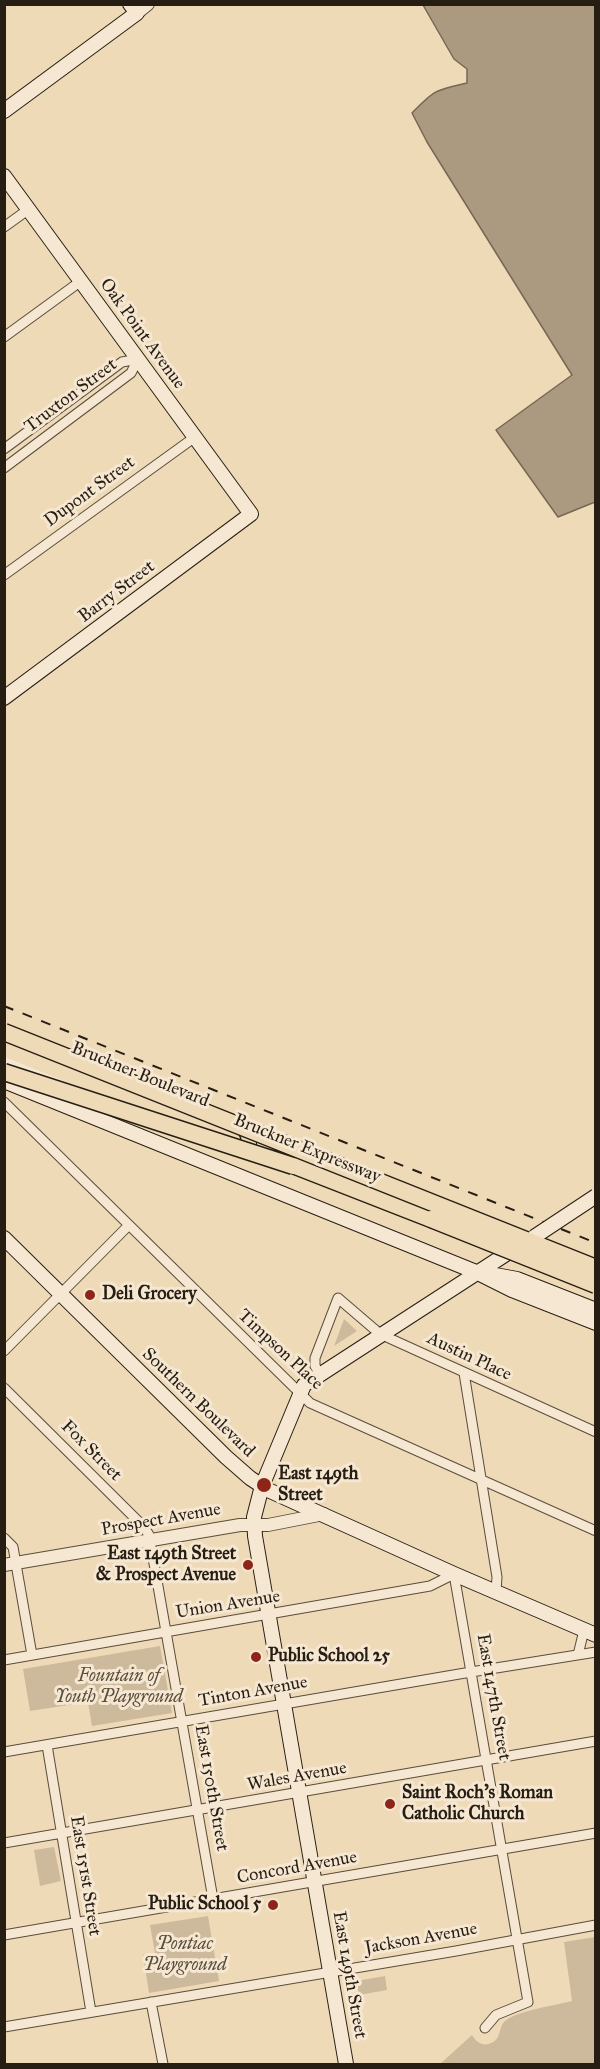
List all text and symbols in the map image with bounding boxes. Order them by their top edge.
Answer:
street label: Oak Point Avenue [95,274,189,394]
street label: Truxton Street [20,354,122,438]
street label: Dupont Street [41,452,139,532]
street label: Barry Street [75,556,159,628]
street label: Bruckner Boulevard [68,1037,212,1113]
street label: Bruckner Expressway [230,1110,384,1188]
place label: Deli Grocery [102,1284,197,1306]
marker: Deli Grocery [83,1288,97,1302]
street label: Timpson Place [233,1305,327,1395]
street label: Austin Place [423,1328,515,1386]
street label: Southern Boulevard [137,1344,259,1462]
street label: Fox Street [56,1416,126,1486]
place label: East 149th Street [278,1464,358,1506]
marker: East 149th Street [255,1476,273,1494]
street label: Prospect Avenue [100,1499,222,1541]
place label: East 149th Street & Prospect Avenue [96,1544,236,1586]
marker: East 149th Street & Prospect Avenue [241,1558,255,1572]
street label: Union Avenue [174,1586,282,1624]
street label: East 147th Street [471,1632,515,1762]
place label: Public School 25 [268,1646,390,1668]
marker: Public School 25 [249,1650,263,1664]
park label: Fountain of Youth Playground [55,1666,183,1708]
street label: Tinton Avenue [197,1672,309,1712]
street label: East 150th Street [189,1723,233,1853]
street label: Wales Avenue [246,1758,348,1796]
place label: Saint Roch's Roman Catholic Church [402,1783,553,1826]
marker: Saint Roch's Roman Catholic Church [383,1797,397,1811]
street label: East 151st Street [65,1814,105,1938]
street label: Concord Avenue [235,1847,359,1889]
place label: Public School 5 [148,1894,261,1916]
marker: Public School 5 [266,1898,280,1912]
street label: East 149th Street [327,1910,371,2040]
street label: Jackson Avenue [363,1918,479,1960]
park label: Pontiac Playground [143,1934,227,1976]

